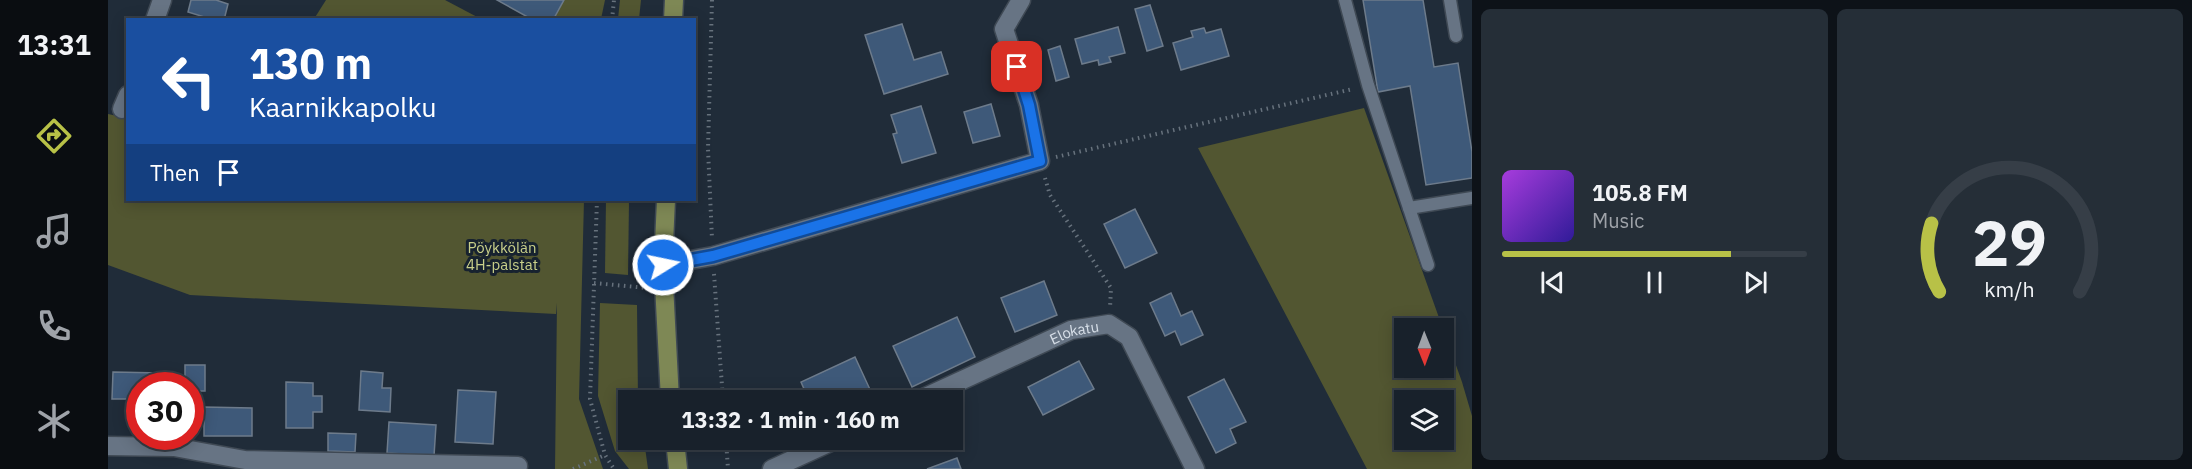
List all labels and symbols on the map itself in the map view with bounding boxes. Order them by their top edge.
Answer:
pin [991,41,1042,92]
position arrow [631,233,695,297]
park label: Pöykkölän 4H-palstat [466,238,538,274]
street label: Elokatu [1046,316,1100,348]
north arrow [1394,318,1454,378]
speed limit sign: 30 [126,372,204,450]

